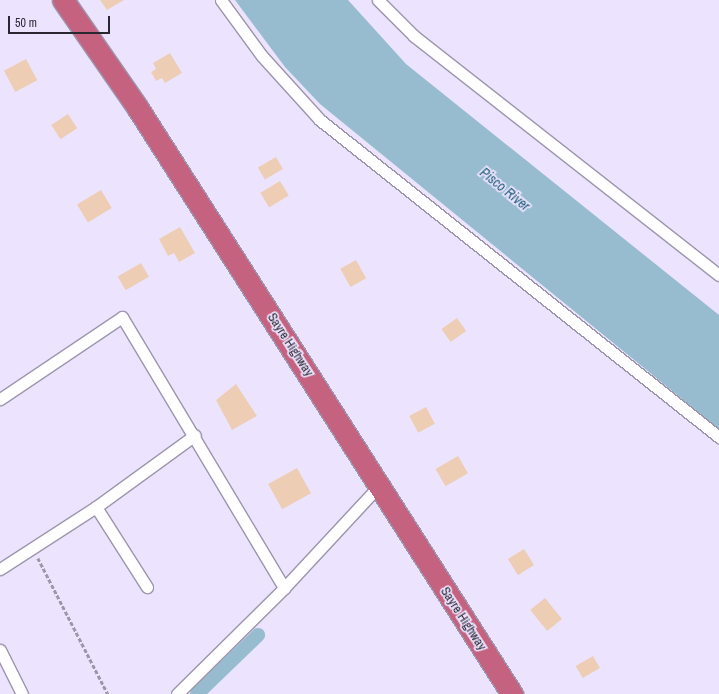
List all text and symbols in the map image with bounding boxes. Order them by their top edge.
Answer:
scale bar [10,8,112,34]
text: 50 m [15,15,37,31]
water label: Pisco River [477,164,533,214]
street label: Sayre Highway [264,310,316,380]
street label: Sayre Highway [437,584,489,654]

